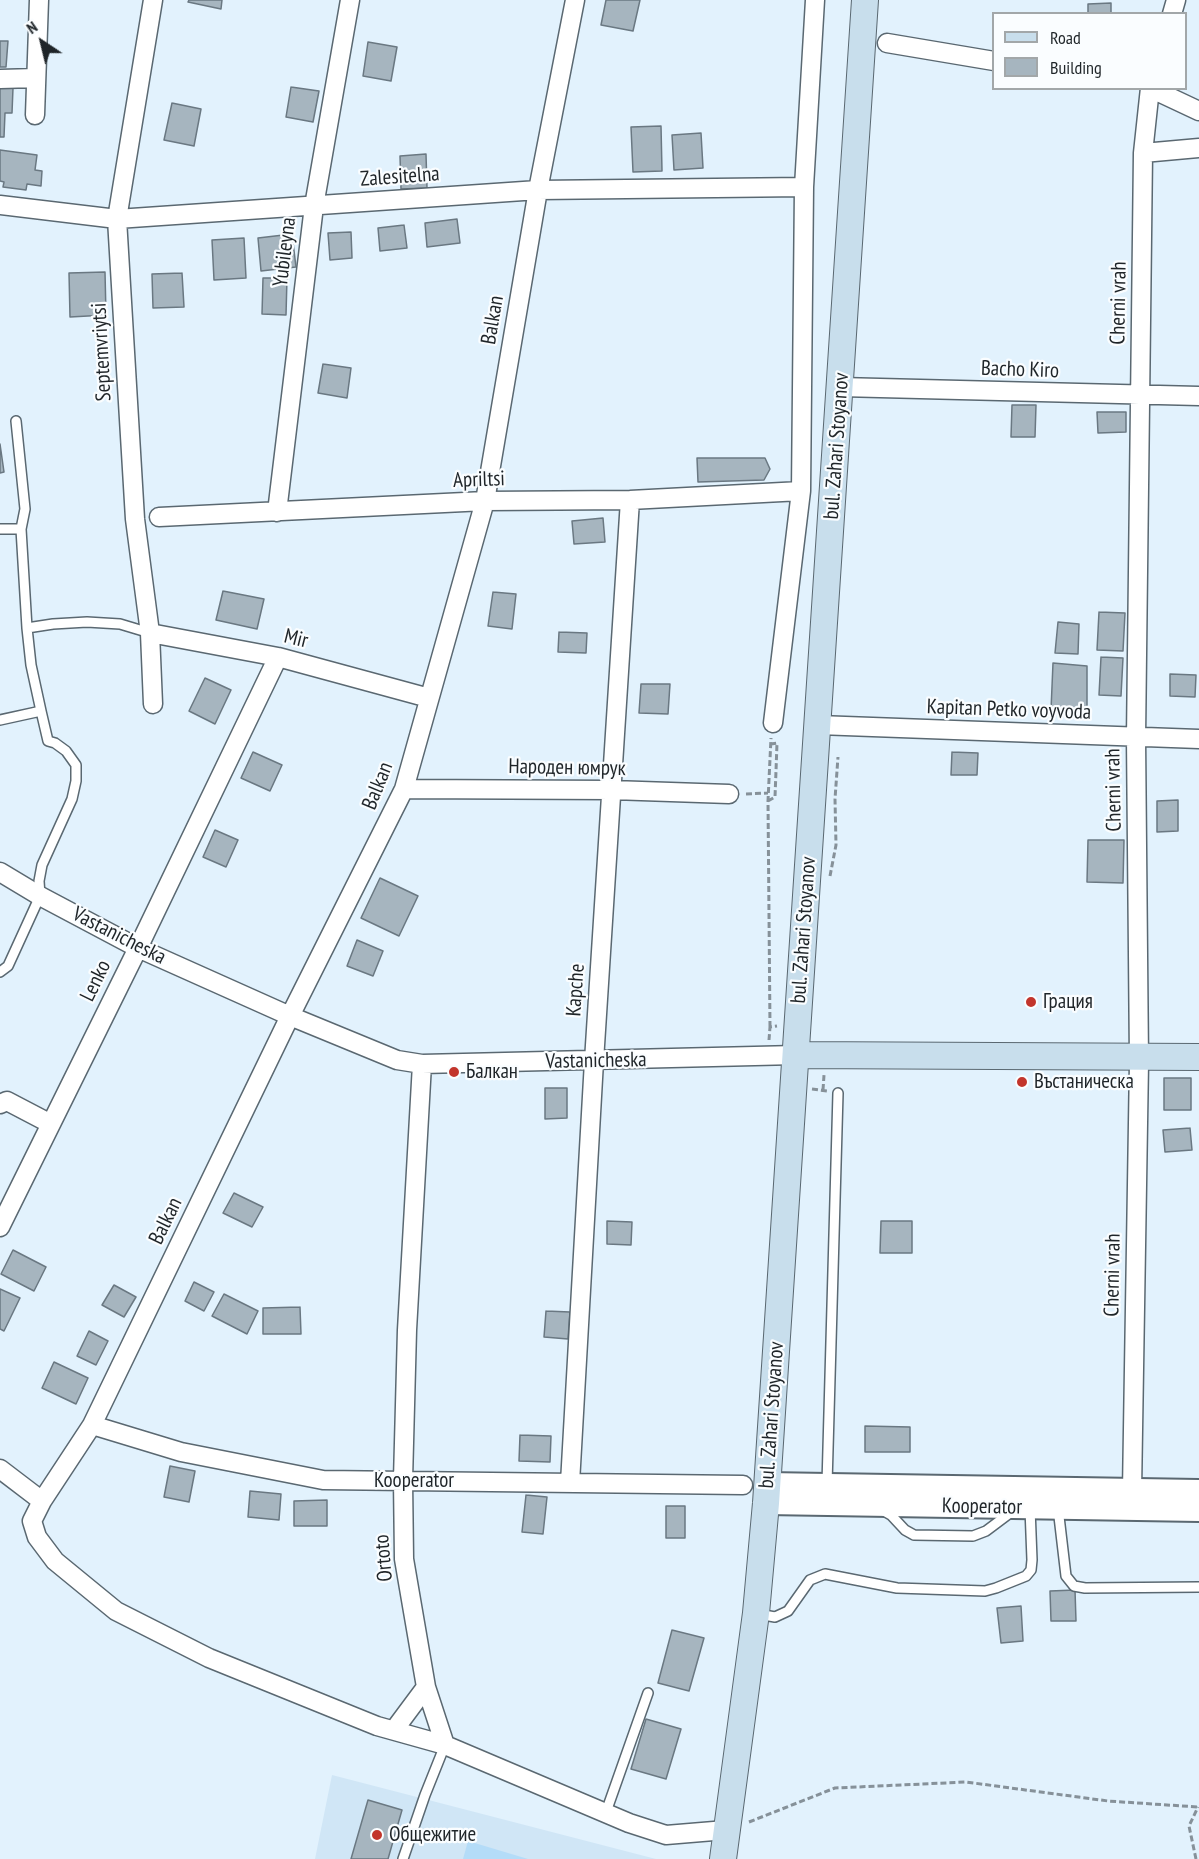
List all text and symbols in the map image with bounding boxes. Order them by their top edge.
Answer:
north arrow [12,12,72,72]
legend [992,12,1187,90]
text: N [22,17,41,38]
text: Road [1050,26,1081,49]
text: Building [1050,56,1102,79]
street label: Zalesitelna [360,162,440,192]
street label: Yubileyna [268,216,302,288]
street label: Cherni vrah [1106,261,1132,345]
street label: Balkan [476,294,510,346]
street label: Septemvriytsi [87,302,117,402]
street label: Bacho Kiro [980,356,1060,384]
street label: bul. Zahari Stoyanov [819,372,855,520]
street label: Apriltsi [453,467,505,493]
street label: Mir [281,624,311,654]
street label: Kapitan Petko voyvoda [926,695,1092,725]
street label: Cherni vrah [1101,748,1127,832]
street label: Народен юмрук [508,754,626,782]
street label: Balkan [357,759,399,813]
street label: bul. Zahari Stoyanov [786,856,822,1004]
street label: Vastanicheska [68,902,170,970]
street label: Lenko [75,956,117,1006]
street label: Kapche [562,963,590,1017]
place label: Грация [1043,989,1093,1015]
marker: Грация [1024,995,1038,1009]
street label: Vastanicheska [545,1048,647,1074]
place label: Балкан [466,1059,518,1085]
marker: Балкан [447,1065,461,1079]
place label: Въстаническа [1034,1069,1134,1095]
marker: Въстаническа [1015,1075,1029,1089]
street label: Balkan [144,1193,188,1249]
street label: Cherni vrah [1100,1233,1126,1317]
street label: bul. Zahari Stoyanov [754,1341,790,1489]
street label: Kooperator [374,1468,454,1494]
street label: Kooperator [942,1494,1022,1520]
street label: Ortoto [369,1533,399,1583]
place label: Общежитие [389,1822,476,1848]
marker: Общежитие [370,1828,384,1842]

